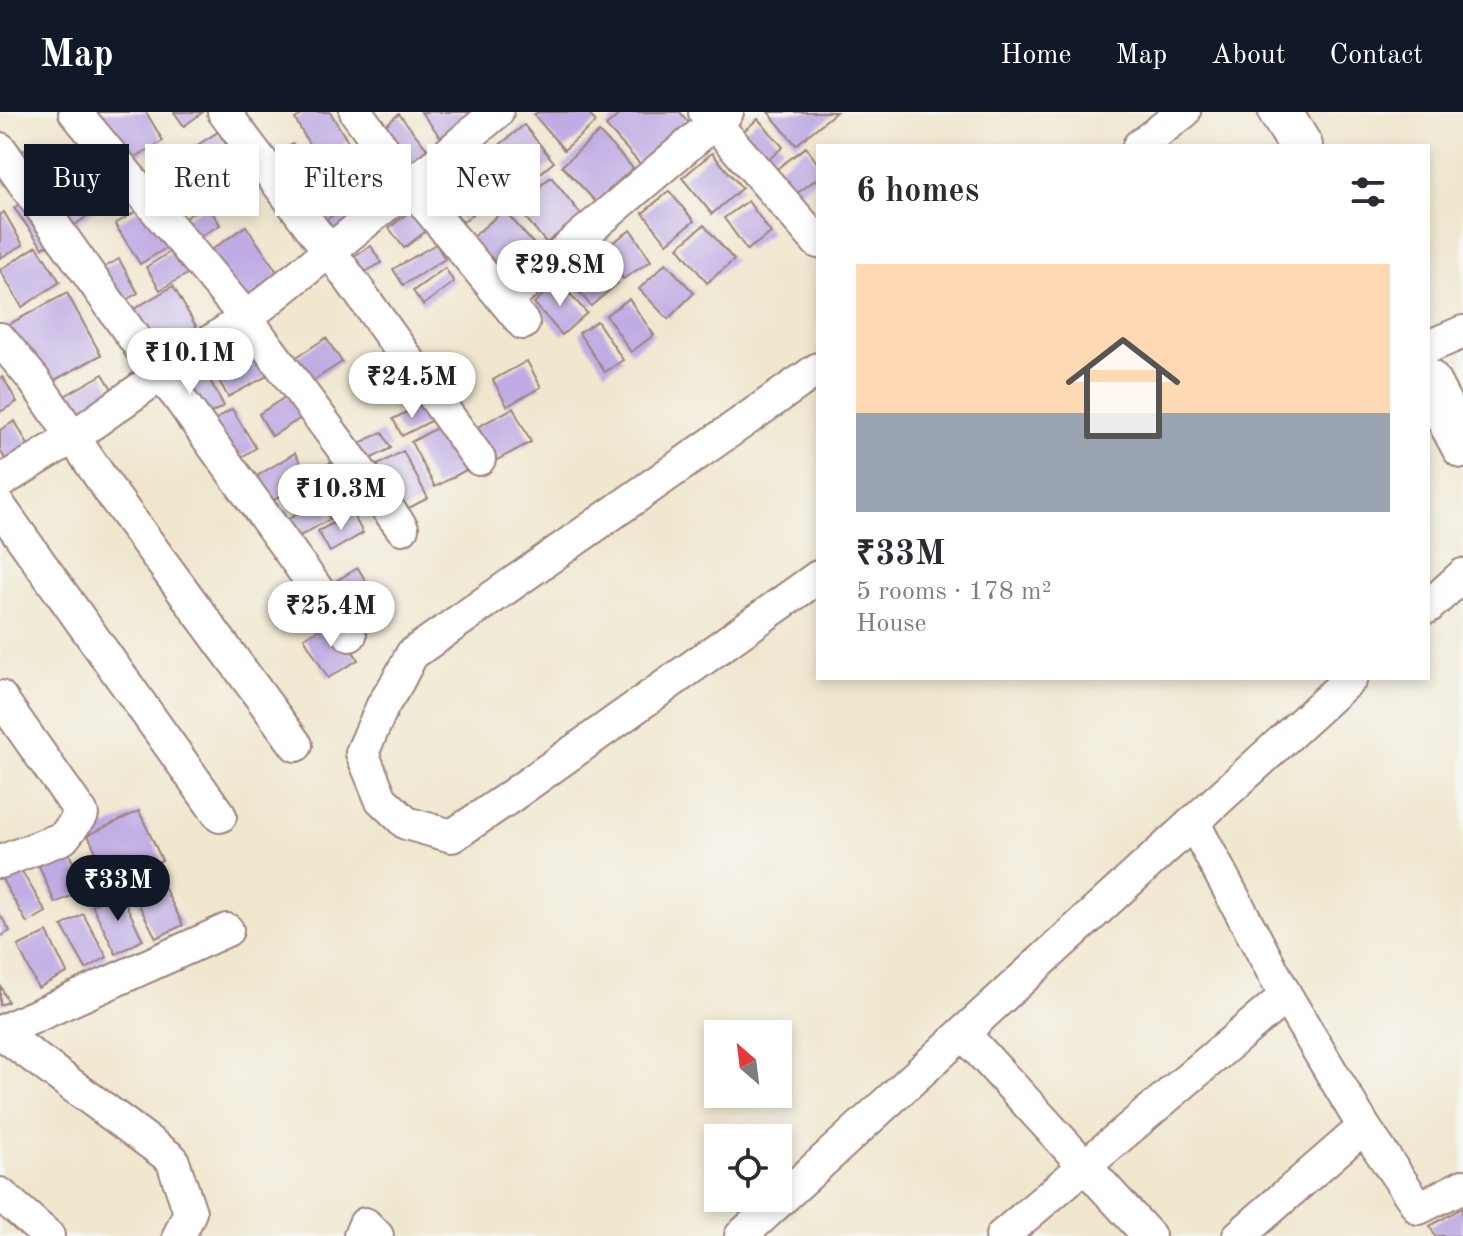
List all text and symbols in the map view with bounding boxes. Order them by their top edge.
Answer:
text: Map [40,37,114,75]
text: Home [1000,42,1071,70]
text: Map [1115,42,1167,70]
text: About [1211,42,1286,70]
text: Contact [1330,42,1423,70]
chip: Buy [24,144,129,216]
chip: Rent [145,144,259,216]
chip: Filters [275,144,411,216]
chip: New [427,144,540,216]
icon: filters [1346,170,1390,214]
text: 6 homes [856,175,979,209]
pin: ₹29.8M [495,240,625,308]
text: ₹29.8M [515,253,605,279]
icon: home [1051,316,1195,460]
pin: ₹10.1M [125,328,255,396]
text: ₹10.1M [145,341,235,367]
pin: ₹24.5M [347,352,477,420]
text: ₹24.5M [367,365,457,391]
pin: ₹10.3M [276,464,406,532]
text: ₹10.3M [296,477,386,503]
text: ₹33M [856,538,945,572]
text: 5 rooms · 178 m² [856,579,1052,605]
pin: ₹25.4M [266,581,396,649]
text: ₹25.4M [286,594,376,620]
text: House [856,611,927,637]
pin: ₹33M [71,855,165,923]
text: ₹33M [84,868,152,894]
north arrow [704,1020,792,1108]
map controls [704,1020,792,1212]
button: locate [704,1124,792,1212]

